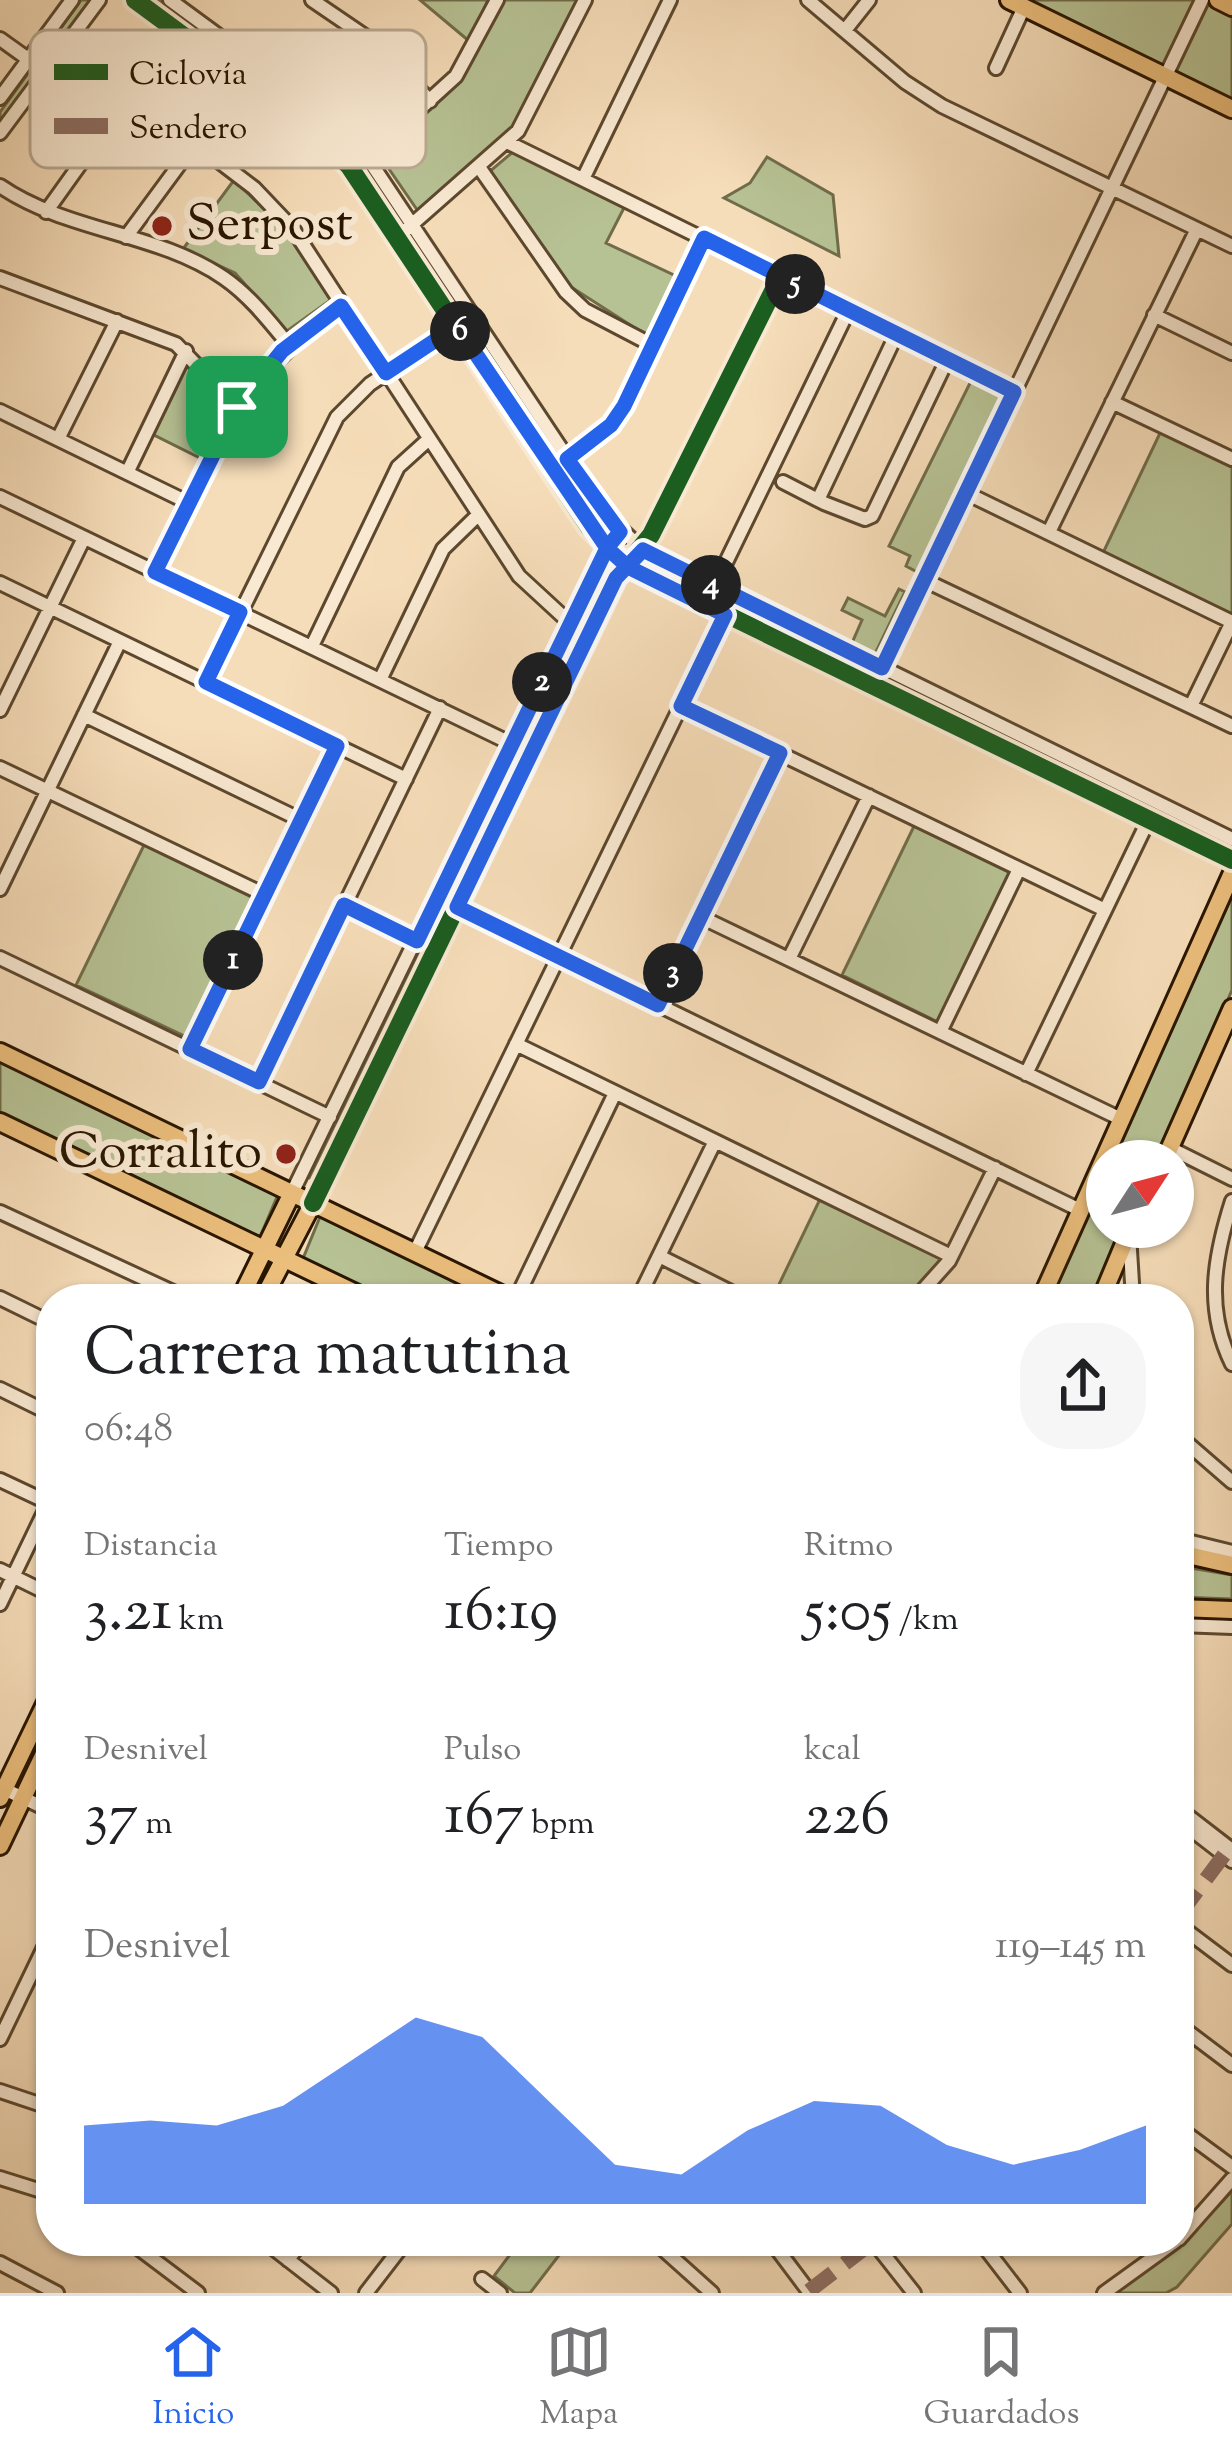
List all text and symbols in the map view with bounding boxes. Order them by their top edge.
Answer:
legend [30,30,426,168]
text: Ciclovía [129,52,247,100]
text: Sendero [129,106,247,154]
place label: Serpost [186,190,353,263]
marker: Serpost [149,213,175,239]
pin: 5 [765,254,825,314]
text: 5 [789,260,801,308]
pin: 6 [430,301,490,361]
text: 6 [452,307,468,355]
pin [186,356,288,458]
icon: arrive [204,374,270,440]
pin: 4 [681,555,741,615]
text: 4 [703,561,719,609]
pin: 2 [512,652,572,712]
text: 2 [534,658,550,706]
pin: 1 [203,930,263,990]
text: 1 [227,936,239,984]
pin: 3 [643,943,703,1003]
text: 3 [666,949,680,997]
place label: Corralito [59,1118,262,1191]
north arrow [1086,1140,1194,1248]
map controls [1086,1140,1194,1248]
marker: Corralito [273,1141,299,1167]
text: Carrera matutina [84,1310,571,1405]
button: share [1020,1323,1146,1449]
text: 06:48 [84,1403,173,1459]
text: Distancia [84,1523,218,1571]
text: Tiempo [444,1523,554,1571]
text: Ritmo [804,1523,893,1571]
text: 3.21 [84,1571,172,1658]
text: 16:19 [444,1571,558,1658]
text: 5:05 [804,1571,892,1658]
text: km [172,1597,224,1645]
text: /km [892,1597,958,1645]
text: Desnivel [84,1727,208,1775]
text: Pulso [444,1727,521,1775]
text: kcal [804,1727,861,1775]
text: 37 [84,1775,138,1862]
text: 167 [444,1775,524,1862]
text: 226 [804,1775,890,1862]
text: m [138,1801,173,1849]
text: bpm [524,1801,595,1849]
text: Desnivel [84,1920,230,1976]
text: 119–145 m [995,1920,1146,1976]
tab: Inicio [153,2319,234,2439]
tab: Mapa [540,2319,618,2439]
tab: Guardados [924,2319,1079,2439]

